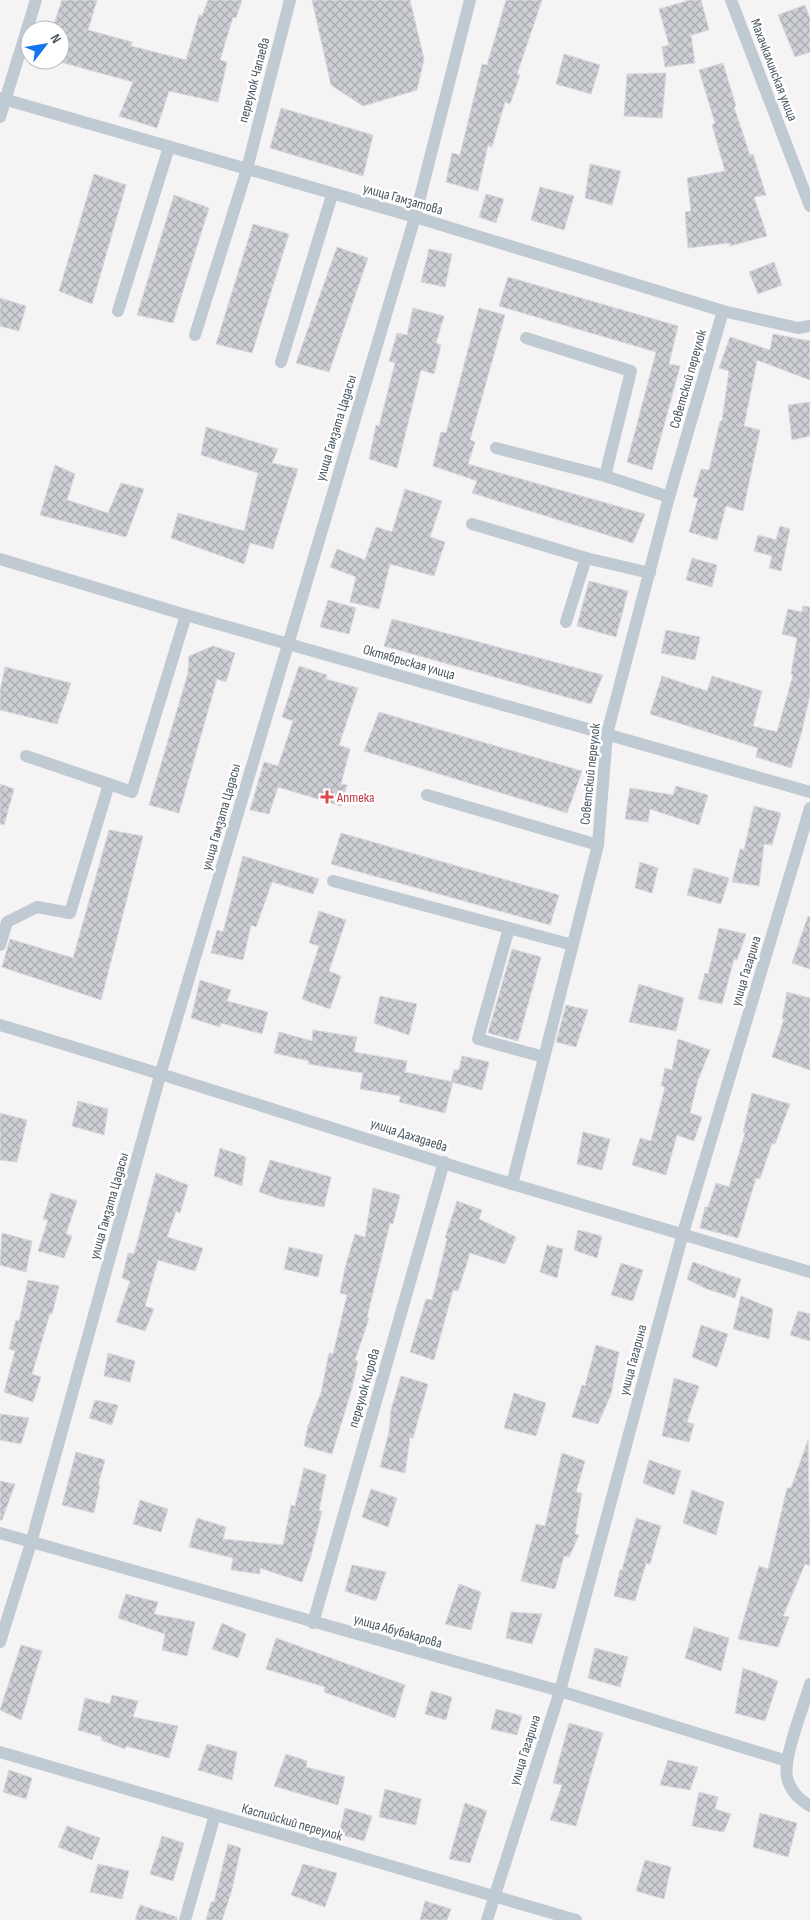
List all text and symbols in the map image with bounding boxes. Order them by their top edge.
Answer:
street label: Махачкалинская улица [747,16,801,124]
north arrow [20,20,70,70]
text: N [47,31,65,46]
street label: переулок Чапаева [235,36,273,124]
street label: улица Гамзатова [361,179,445,219]
street label: Советский переулок [666,327,710,430]
street label: улица Гамзата Цадасы [312,373,360,483]
street label: Октябрьская улица [361,641,457,683]
street label: Советский переулок [576,722,604,826]
street label: улица Гамзата Цадасы [198,762,244,872]
place label: Аптека [336,789,374,806]
marker: Аптека [321,791,333,803]
street label: улица Гагарина [727,934,765,1008]
street label: улица Дахадаева [368,1115,450,1155]
street label: улица Гамзата Цадасы [86,1151,132,1261]
street label: улица Гагарина [615,1323,651,1397]
street label: переулок Кирова [345,1346,383,1430]
street label: улица Абубакарова [352,1610,444,1652]
street label: улица Гагарина [506,1713,544,1787]
street label: Каспийский переулок [240,1799,345,1845]

